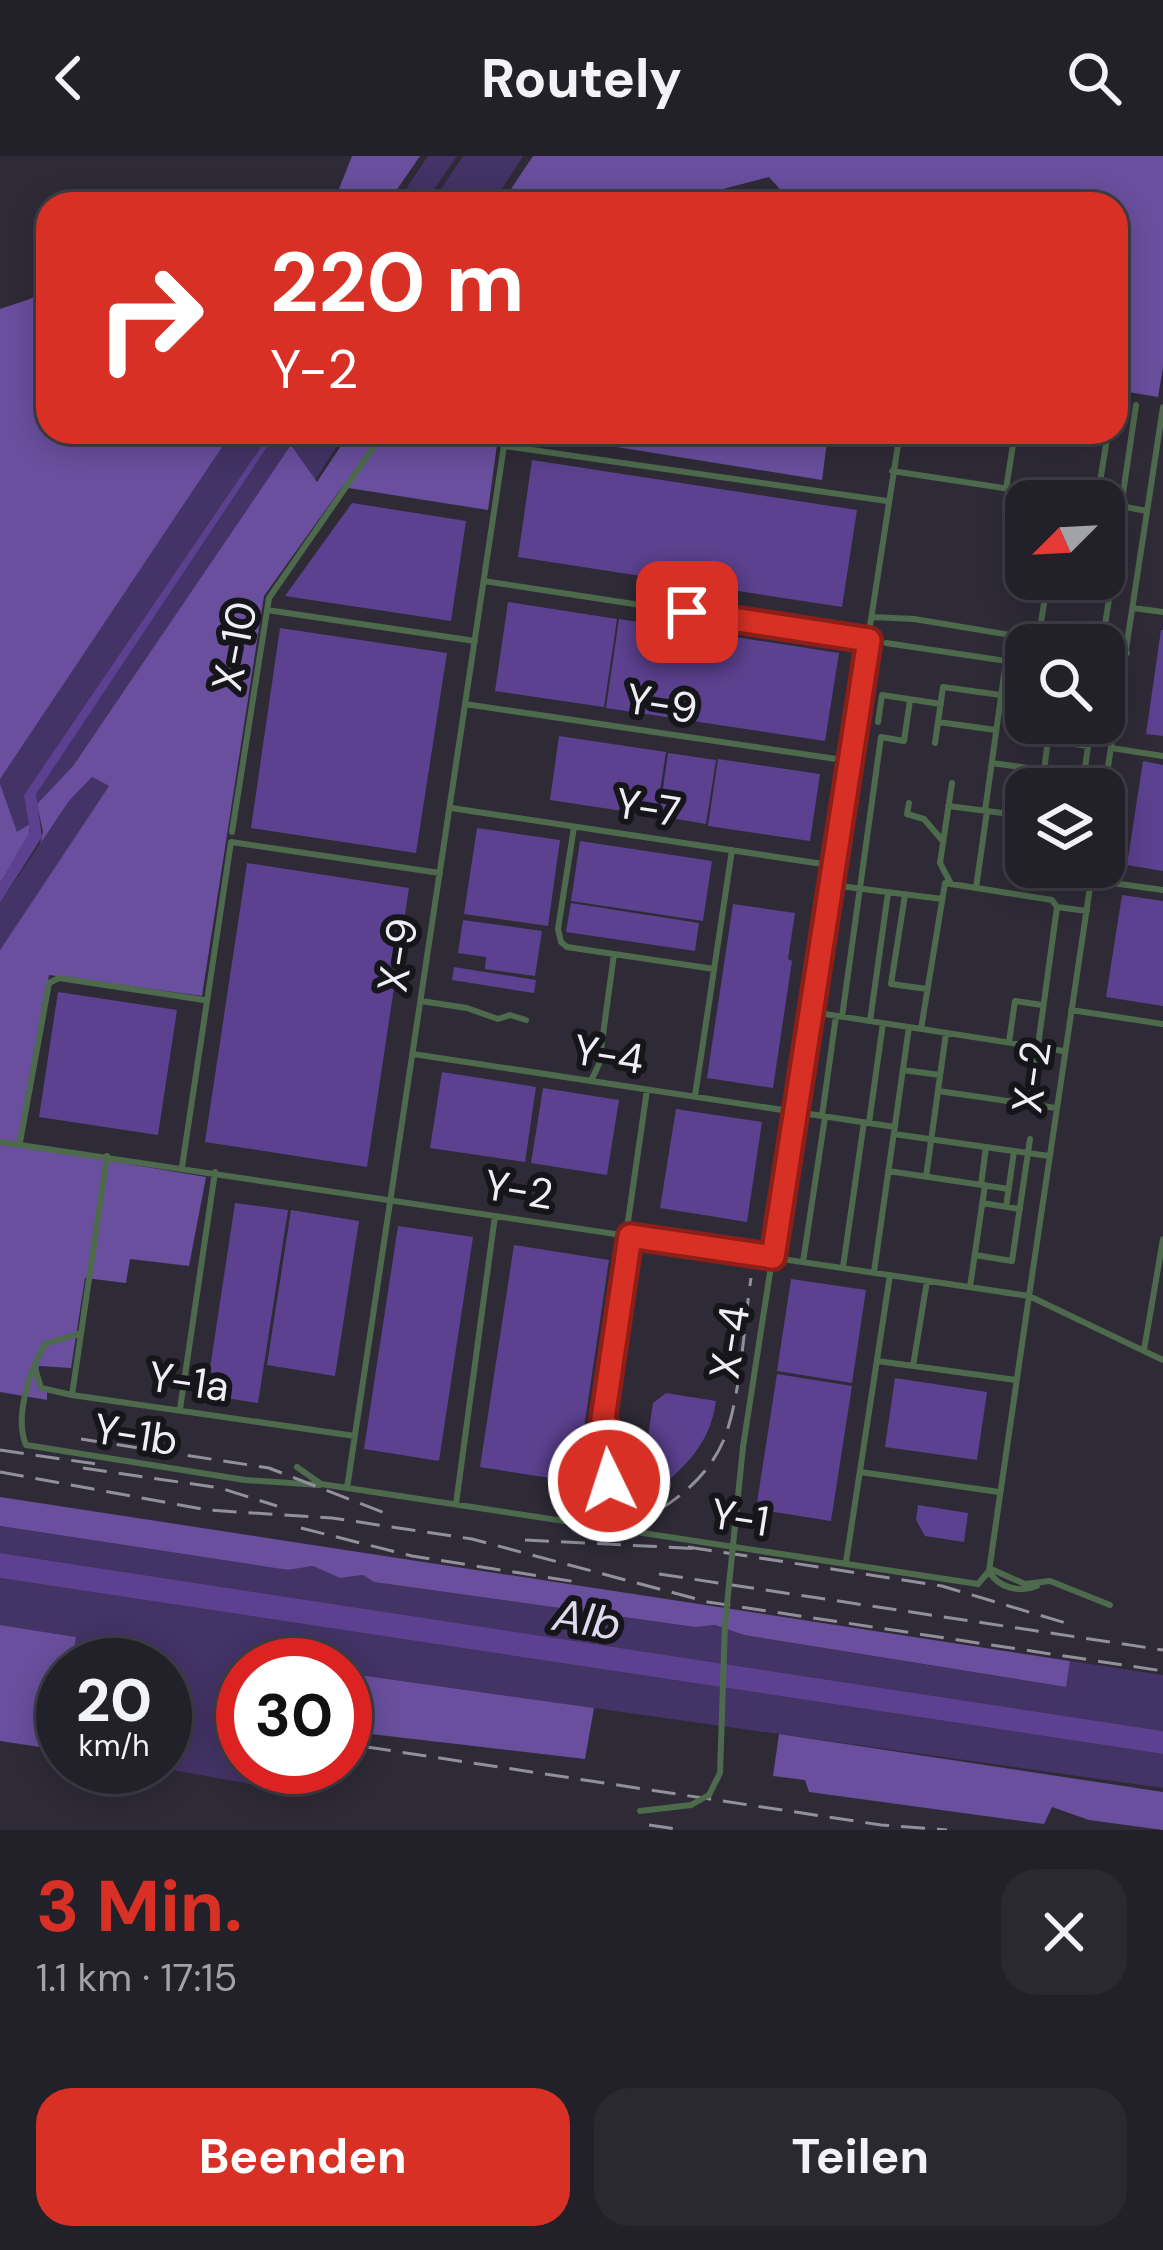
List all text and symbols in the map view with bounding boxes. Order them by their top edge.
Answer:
text: Routely [481,43,682,114]
icon: back [36,45,102,111]
icon: search [1061,45,1127,111]
text: 220 m [270,228,525,337]
icon: right [72,240,228,396]
text: Y-2 [270,334,358,405]
north arrow [1005,480,1125,600]
map controls [1005,480,1125,888]
pin [636,561,738,663]
icon: arrive [654,579,720,645]
street label: X-10 [199,597,270,695]
button: search [1005,624,1125,744]
street label: Y-9 [623,671,701,736]
button: layers [1005,768,1125,888]
street label: Y-7 [612,775,684,840]
street label: X-9 [365,914,430,996]
street label: Y-4 [570,1022,648,1087]
street label: X-2 [999,1037,1064,1117]
street label: Y-2 [481,1157,557,1222]
street label: X-4 [697,1301,762,1383]
street label: Y-1a [145,1349,233,1414]
street label: Y-1b [90,1401,182,1468]
position arrow [546,1418,672,1544]
street label: Y-1 [707,1486,773,1549]
water label: Alb [548,1585,625,1654]
speed limit sign: 30 [216,1638,372,1794]
text: 20 [76,1661,152,1740]
text: km/h [79,1726,149,1765]
text: 3 Min. [36,1860,242,1953]
button: close [1001,1869,1127,1995]
text: 1.1 km · 17:15 [36,1952,237,2003]
button: Beenden [36,2088,570,2226]
button: Teilen [594,2088,1127,2226]

